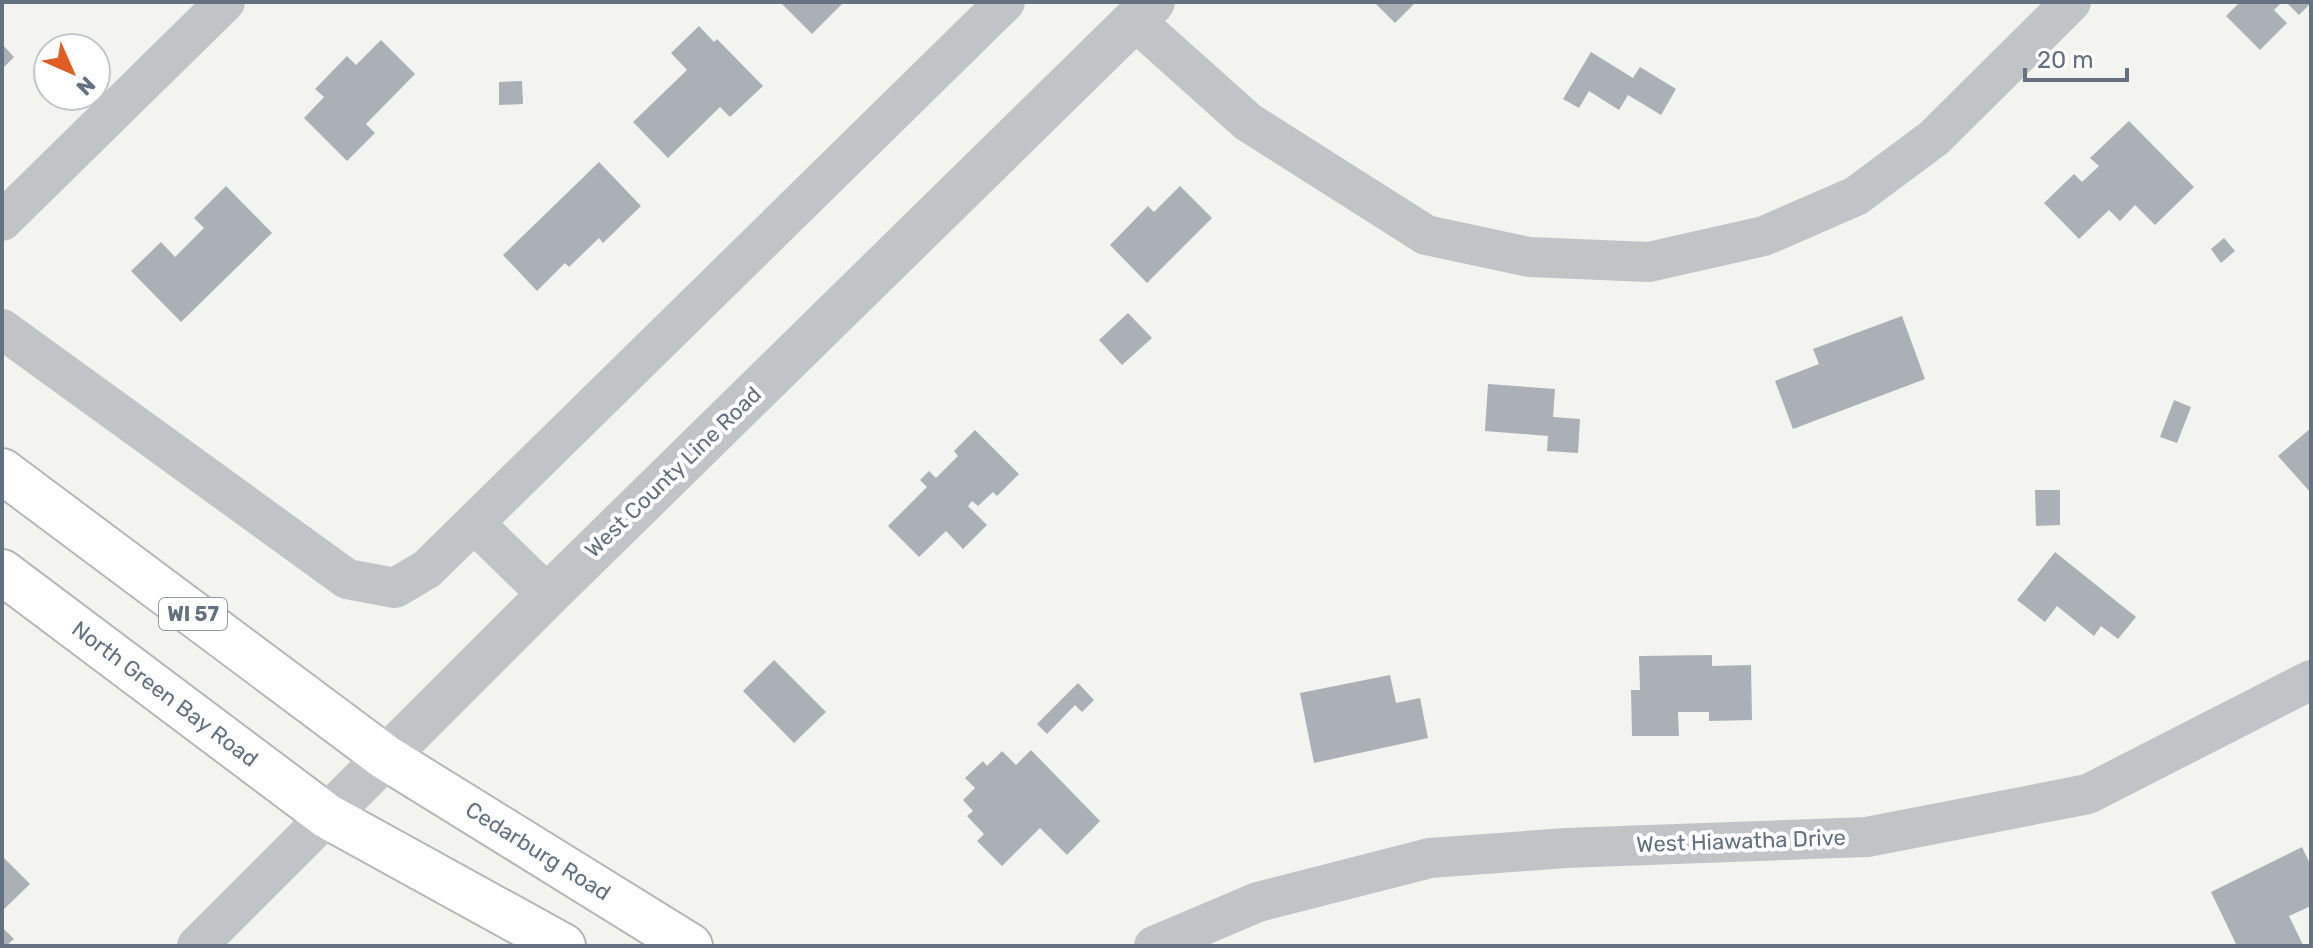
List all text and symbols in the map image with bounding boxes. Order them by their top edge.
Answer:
north arrow [32,32,112,112]
scale bar [2025,32,2127,82]
text: 20 m [2037,46,2094,74]
text: N [71,71,101,101]
street label: West County Line Road [579,381,767,563]
road number: WI 57 [159,598,227,630]
street label: North Green Bay Road [67,615,263,773]
street label: Cedarburg Road [461,796,615,906]
street label: West Hiawatha Drive [1636,824,1846,858]

